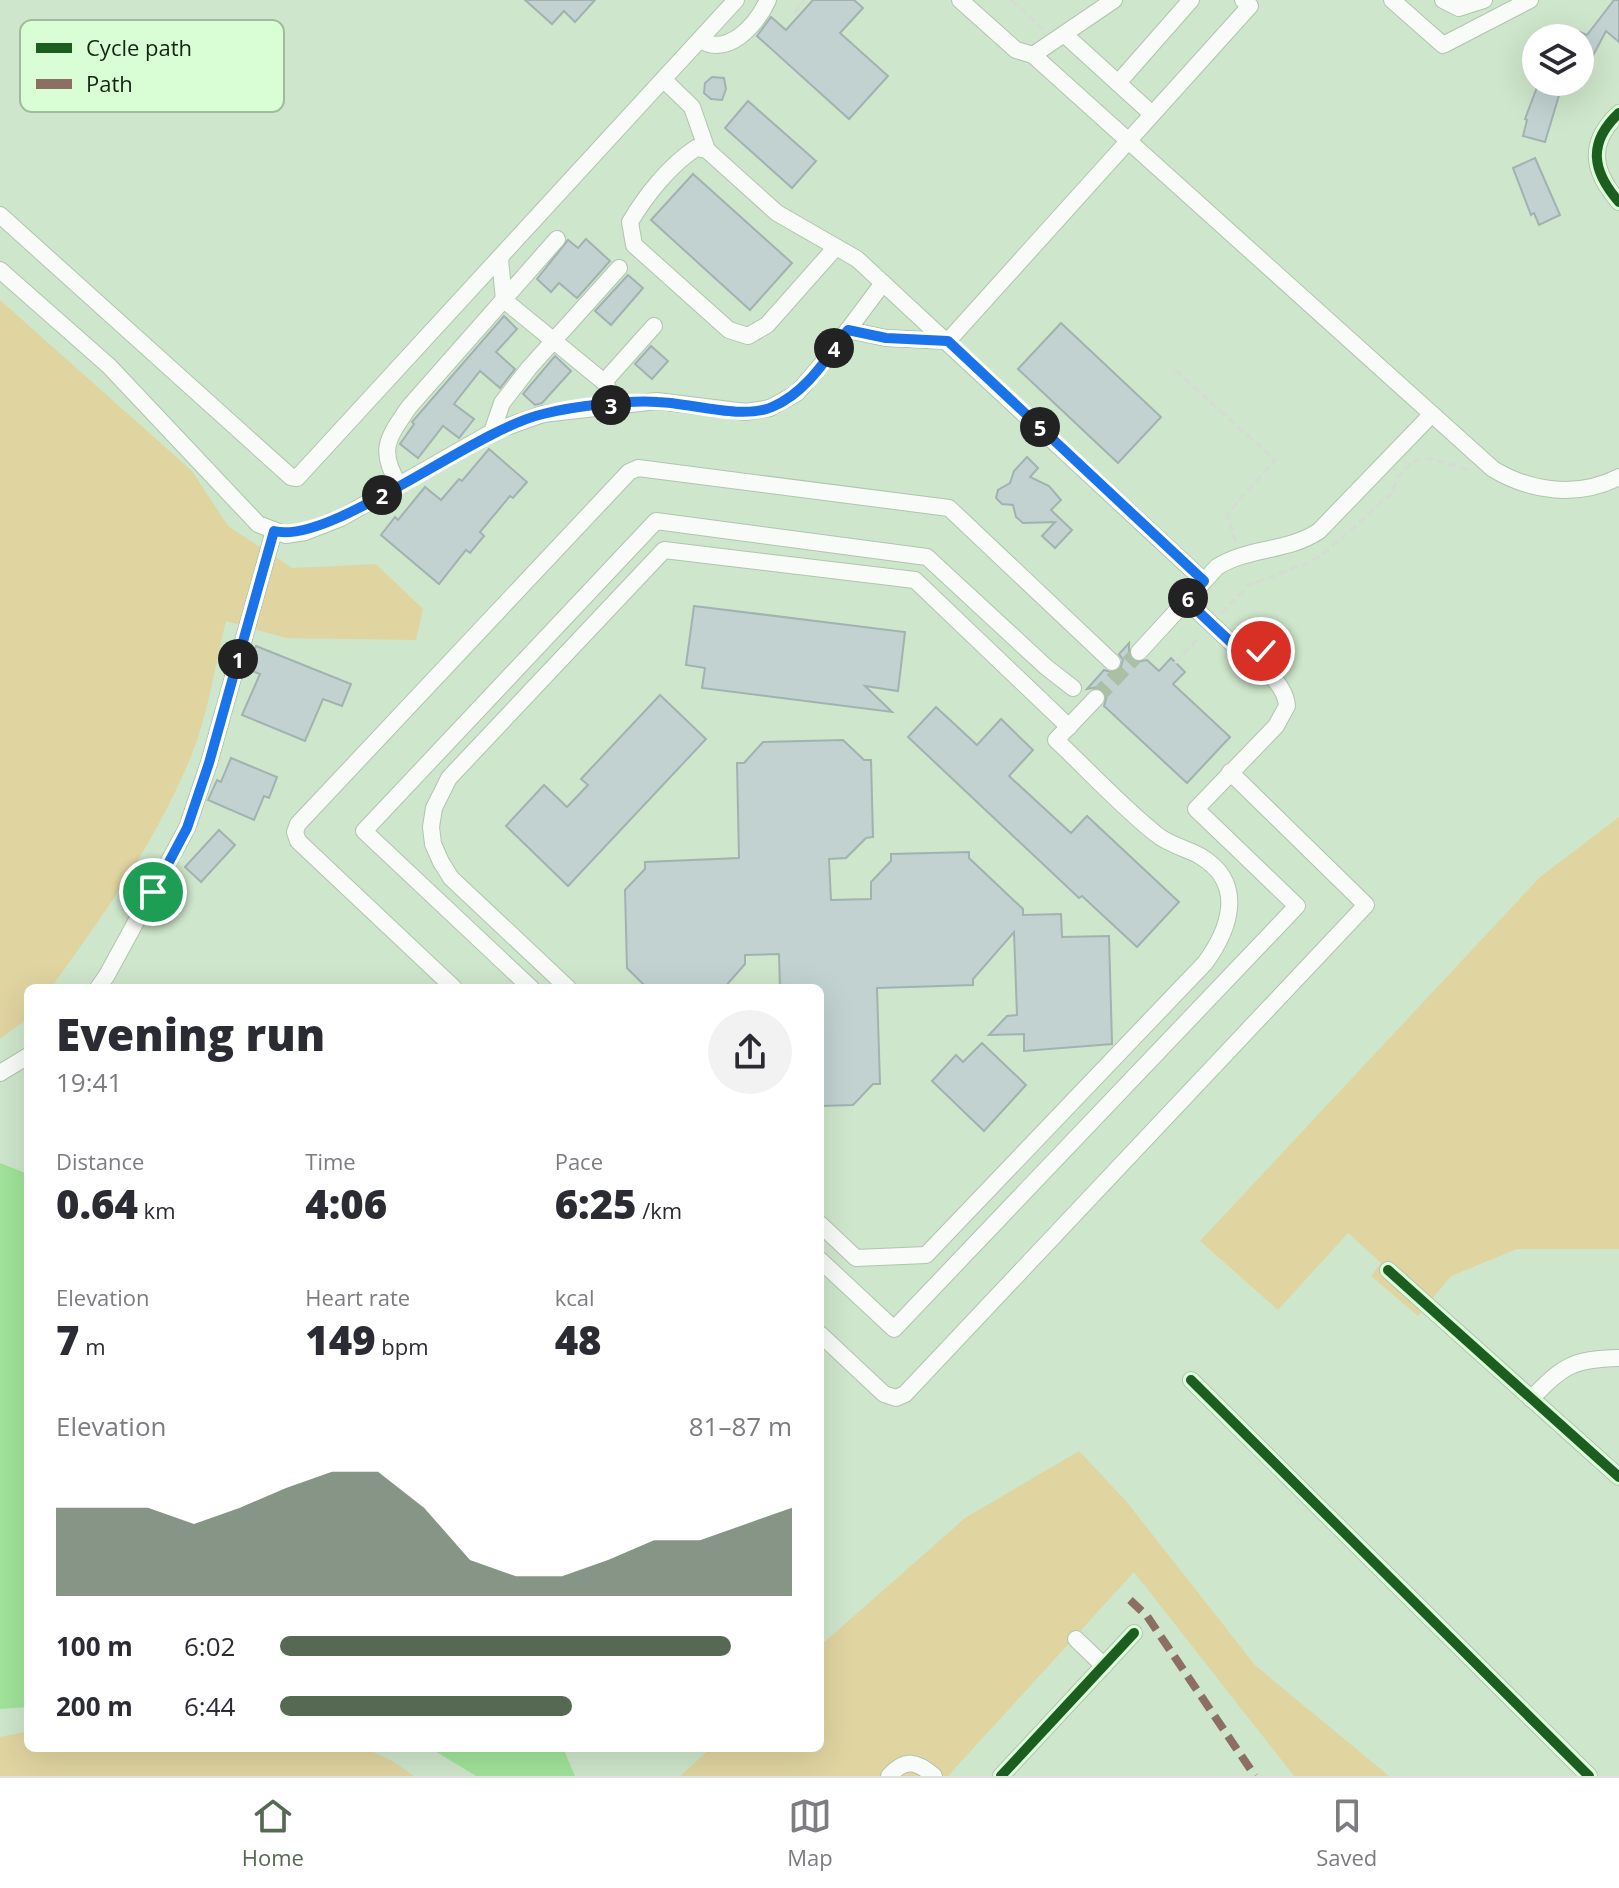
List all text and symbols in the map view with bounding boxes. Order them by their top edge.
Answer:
legend [20,20,284,112]
map controls [1522,24,1594,96]
button: layers [1522,24,1594,96]
text: Cycle path [86,32,192,62]
text: Path [86,68,133,98]
pin: 4 [814,328,854,368]
text: 4 [828,333,840,363]
pin: 3 [591,385,631,425]
text: 3 [605,390,617,420]
pin: 5 [1020,407,1060,447]
text: 5 [1034,412,1046,442]
pin: 2 [362,475,402,515]
text: 2 [376,480,388,510]
pin: 6 [1168,578,1208,618]
text: 6 [1182,583,1194,613]
pin [1227,617,1295,685]
icon: check [1239,629,1283,673]
pin: 1 [218,639,258,679]
text: 1 [232,644,244,674]
pin [119,858,187,926]
icon: arrive [131,870,175,914]
text: Evening run [56,1004,325,1064]
button: share [708,1010,792,1094]
text: 19:41 [56,1064,122,1100]
text: Distance [56,1146,144,1176]
text: Time [305,1146,356,1176]
text: Pace [555,1146,603,1176]
text: 0.64 [56,1176,138,1231]
text: 4:06 [305,1176,387,1231]
text: 6:25 [555,1176,637,1231]
text: km [138,1195,176,1225]
text: /km [637,1195,682,1225]
text: Elevation [56,1282,149,1312]
text: Heart rate [305,1282,410,1312]
text: kcal [555,1282,595,1312]
text: 7 [56,1312,79,1367]
text: 149 [305,1312,376,1367]
text: 48 [555,1312,602,1367]
text: m [79,1331,106,1361]
text: bpm [376,1331,429,1361]
text: Elevation [56,1408,166,1444]
text: 81–87 m [689,1408,792,1444]
text: 100 m [56,1628,133,1664]
text: 6:02 [184,1628,235,1664]
text: 200 m [56,1688,133,1724]
text: 6:44 [184,1688,235,1724]
tab: Home [242,1794,304,1872]
tab: Map [787,1794,833,1872]
tab: Saved [1316,1794,1377,1872]

